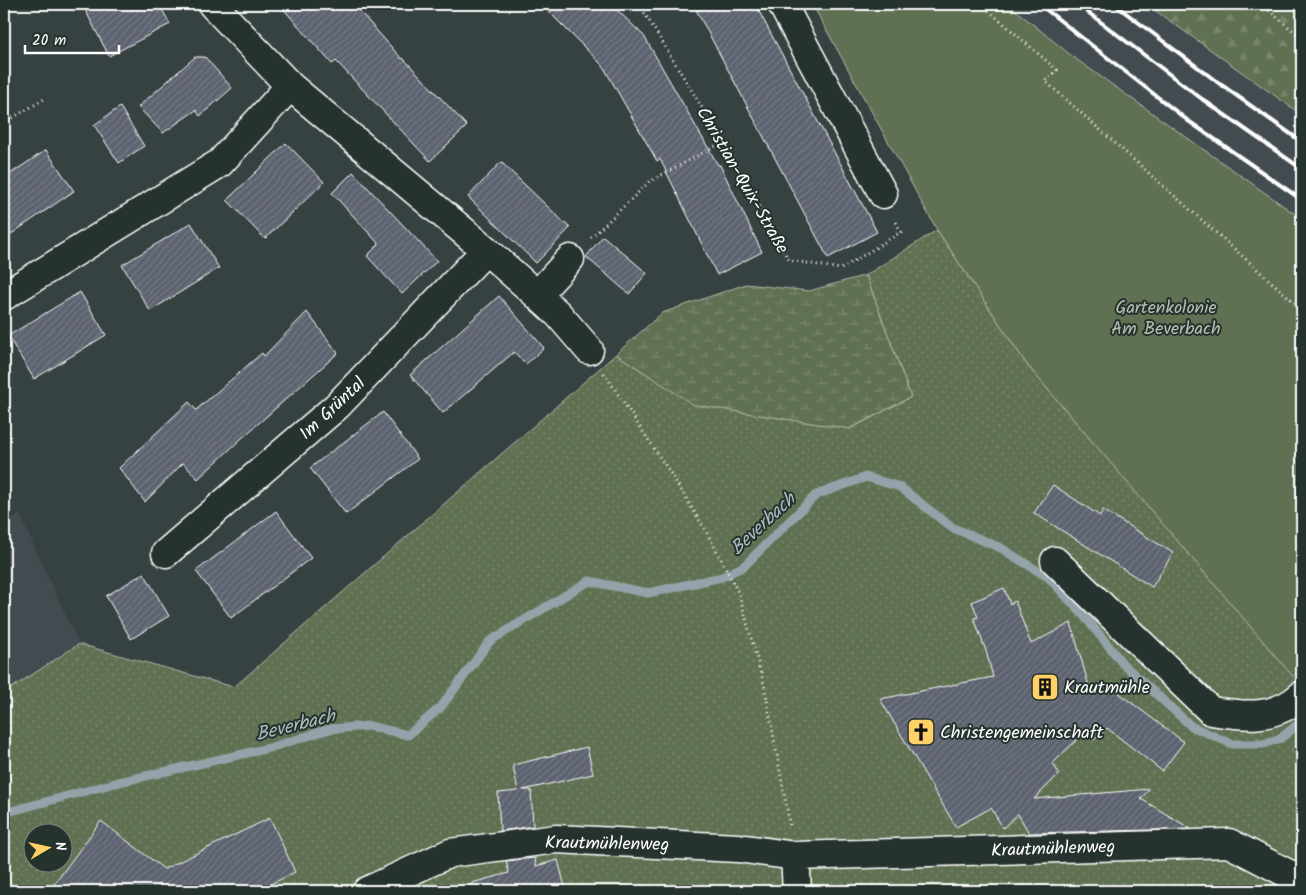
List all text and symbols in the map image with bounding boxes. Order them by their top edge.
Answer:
scale bar [25,22,119,54]
text: 20 m [32,29,66,53]
street label: Christian-Quix-Straße [688,102,796,260]
park label: Gartenkolonie Am Beverbach [1111,294,1221,344]
street label: Im Grüntal [293,370,373,448]
water label: Beverbach [723,485,805,563]
building icon: Krautmühle [1030,672,1060,702]
place label: Krautmühle [1064,674,1150,703]
water label: Beverbach [253,701,340,750]
church icon: Christengemeinschaft [906,717,936,747]
place label: Christengemeinschaft [940,719,1104,748]
north arrow [22,822,72,872]
street label: Krautmühlenweg [545,829,669,860]
street label: Krautmühlenweg [991,833,1116,866]
text: N [48,840,71,852]

